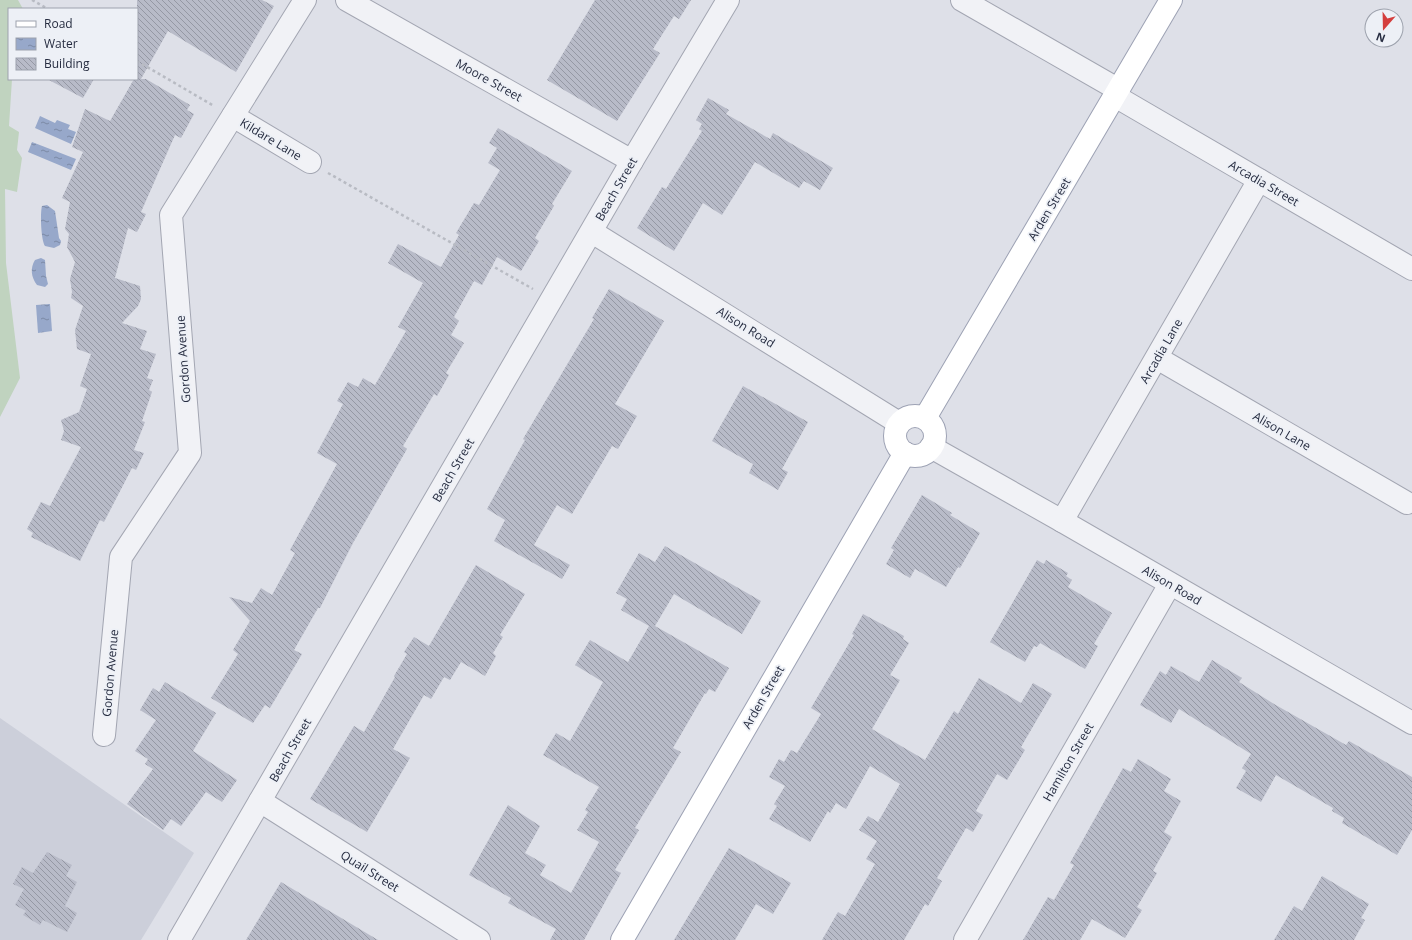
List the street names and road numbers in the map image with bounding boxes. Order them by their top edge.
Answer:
street label: Moore Street [453,55,525,105]
street label: Kildare Lane [237,114,305,164]
street label: Beach Street [591,154,641,224]
street label: Arcadia Street [1226,156,1302,210]
street label: Arden Street [1024,174,1074,244]
street label: Alison Road [714,302,778,352]
street label: Gordon Avenue [171,314,195,403]
street label: Arcadia Lane [1136,315,1187,386]
street label: Alison Lane [1250,408,1314,455]
street label: Beach Street [428,435,478,505]
street label: Alison Road [1139,561,1205,609]
street label: Gordon Avenue [98,628,122,717]
street label: Arden Street [738,662,788,732]
street label: Beach Street [265,715,315,785]
street label: Hamilton Street [1039,720,1097,804]
street label: Quail Street [337,846,403,896]

